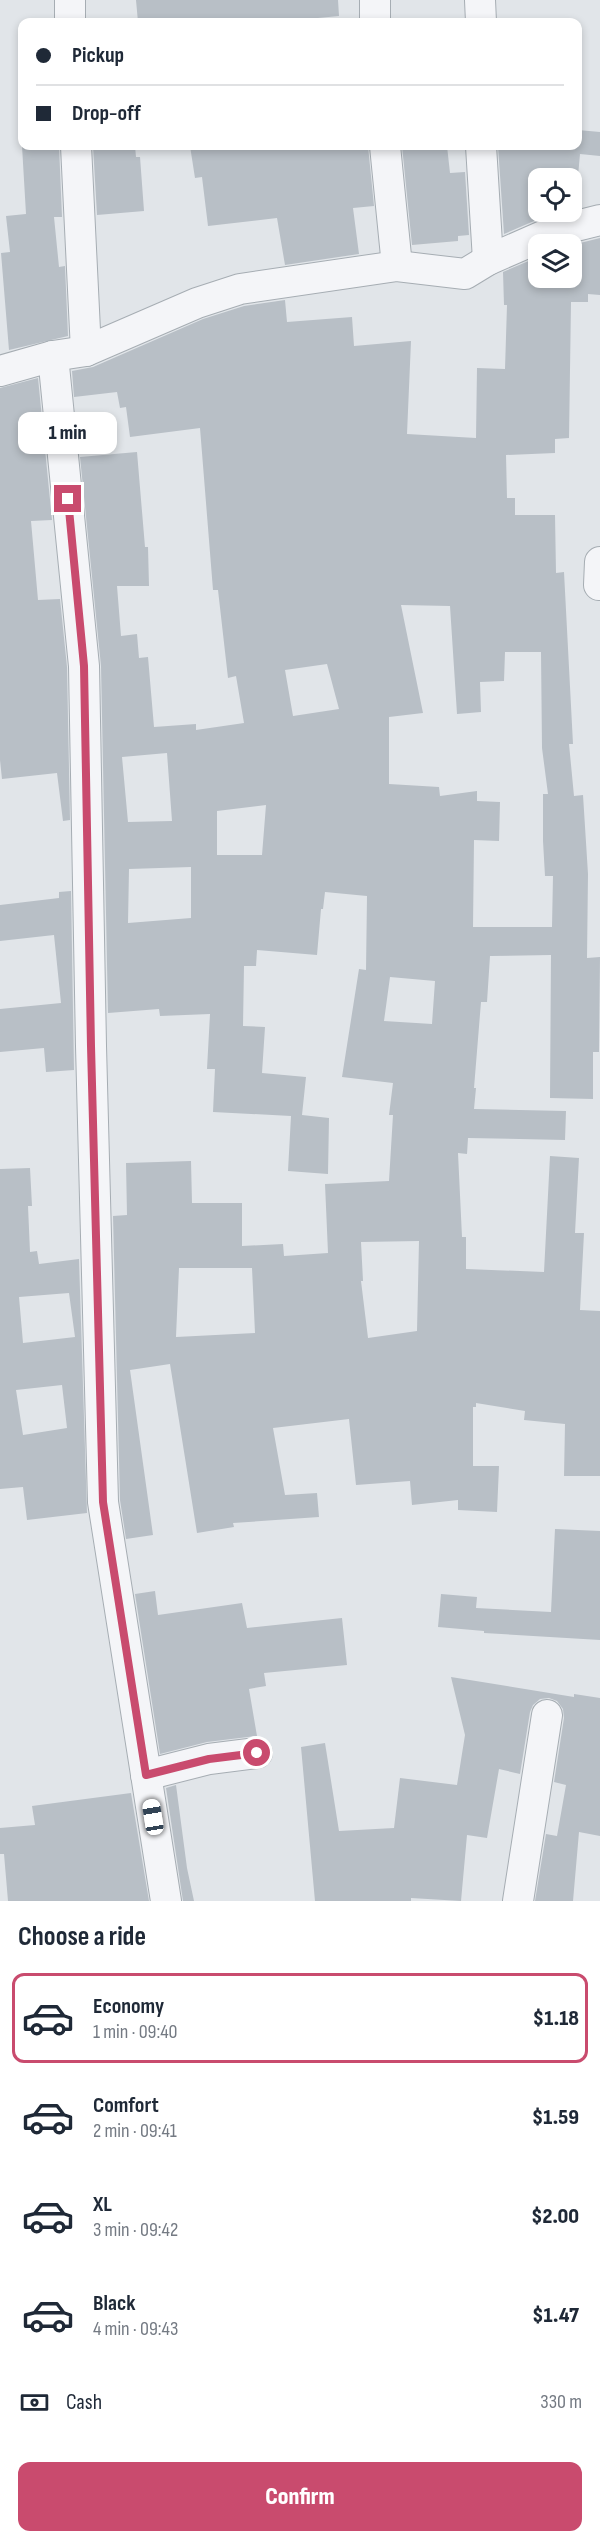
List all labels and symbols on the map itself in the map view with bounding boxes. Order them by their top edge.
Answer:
callout: 1 min [19,412,118,454]
route end [54,485,81,512]
route start [243,1739,270,1766]
car [141,1798,165,1836]

